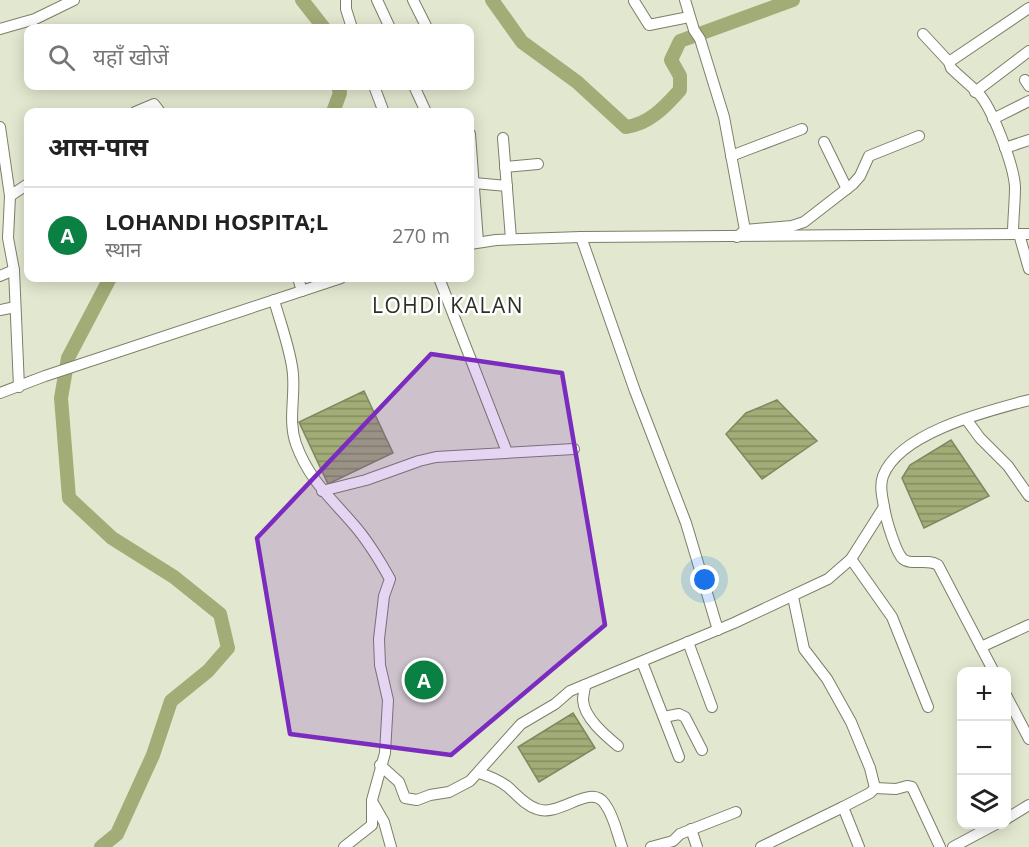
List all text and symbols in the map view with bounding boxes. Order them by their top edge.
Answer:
search box [24,24,474,90]
icon: search [45,41,78,74]
text: यहाँ खोजें [93,41,169,71]
text: आस-पास [48,128,148,164]
text: LOHANDI HOSPITA;L [105,206,328,236]
text: A [61,222,74,249]
text: 270 m [392,222,450,249]
text: स्थान [105,236,141,263]
district label: LOHDI KALAN [372,291,524,319]
your location [690,565,719,594]
pin: A [404,658,444,702]
map controls [957,667,1011,829]
button: + [957,667,1011,721]
button: − [957,721,1011,775]
button: layers [957,775,1011,829]

